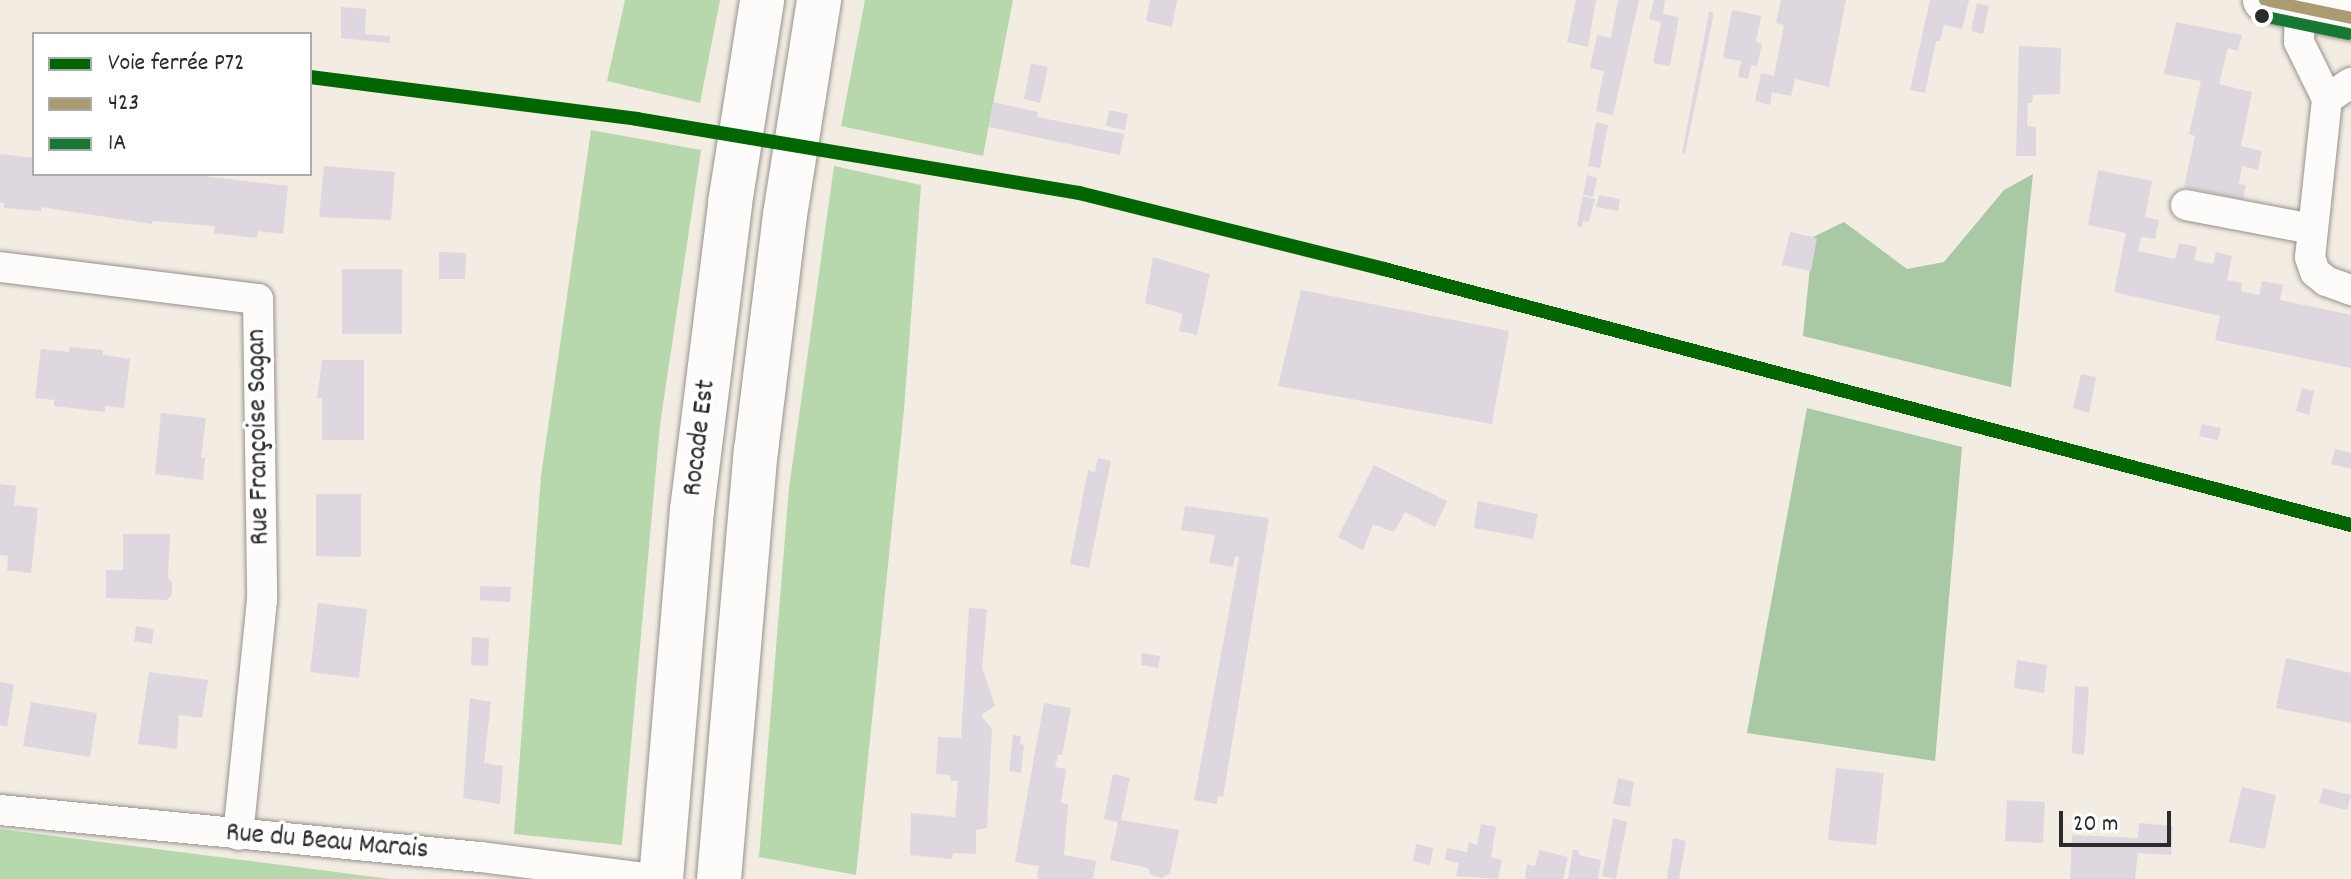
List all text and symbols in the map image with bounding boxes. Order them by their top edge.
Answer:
unlabelled marker [2254,8,2270,24]
legend [32,32,312,176]
text: Voie ferrée P72 [108,47,244,81]
text: 423 [108,87,139,121]
text: 1A [108,127,126,161]
street label: Rue Françoise Sagan [241,328,279,546]
street label: Rocade Est [677,378,725,498]
scale bar [2063,795,2175,845]
text: 20 m [2073,808,2119,842]
street label: Rue du Beau Marais [224,817,430,869]

